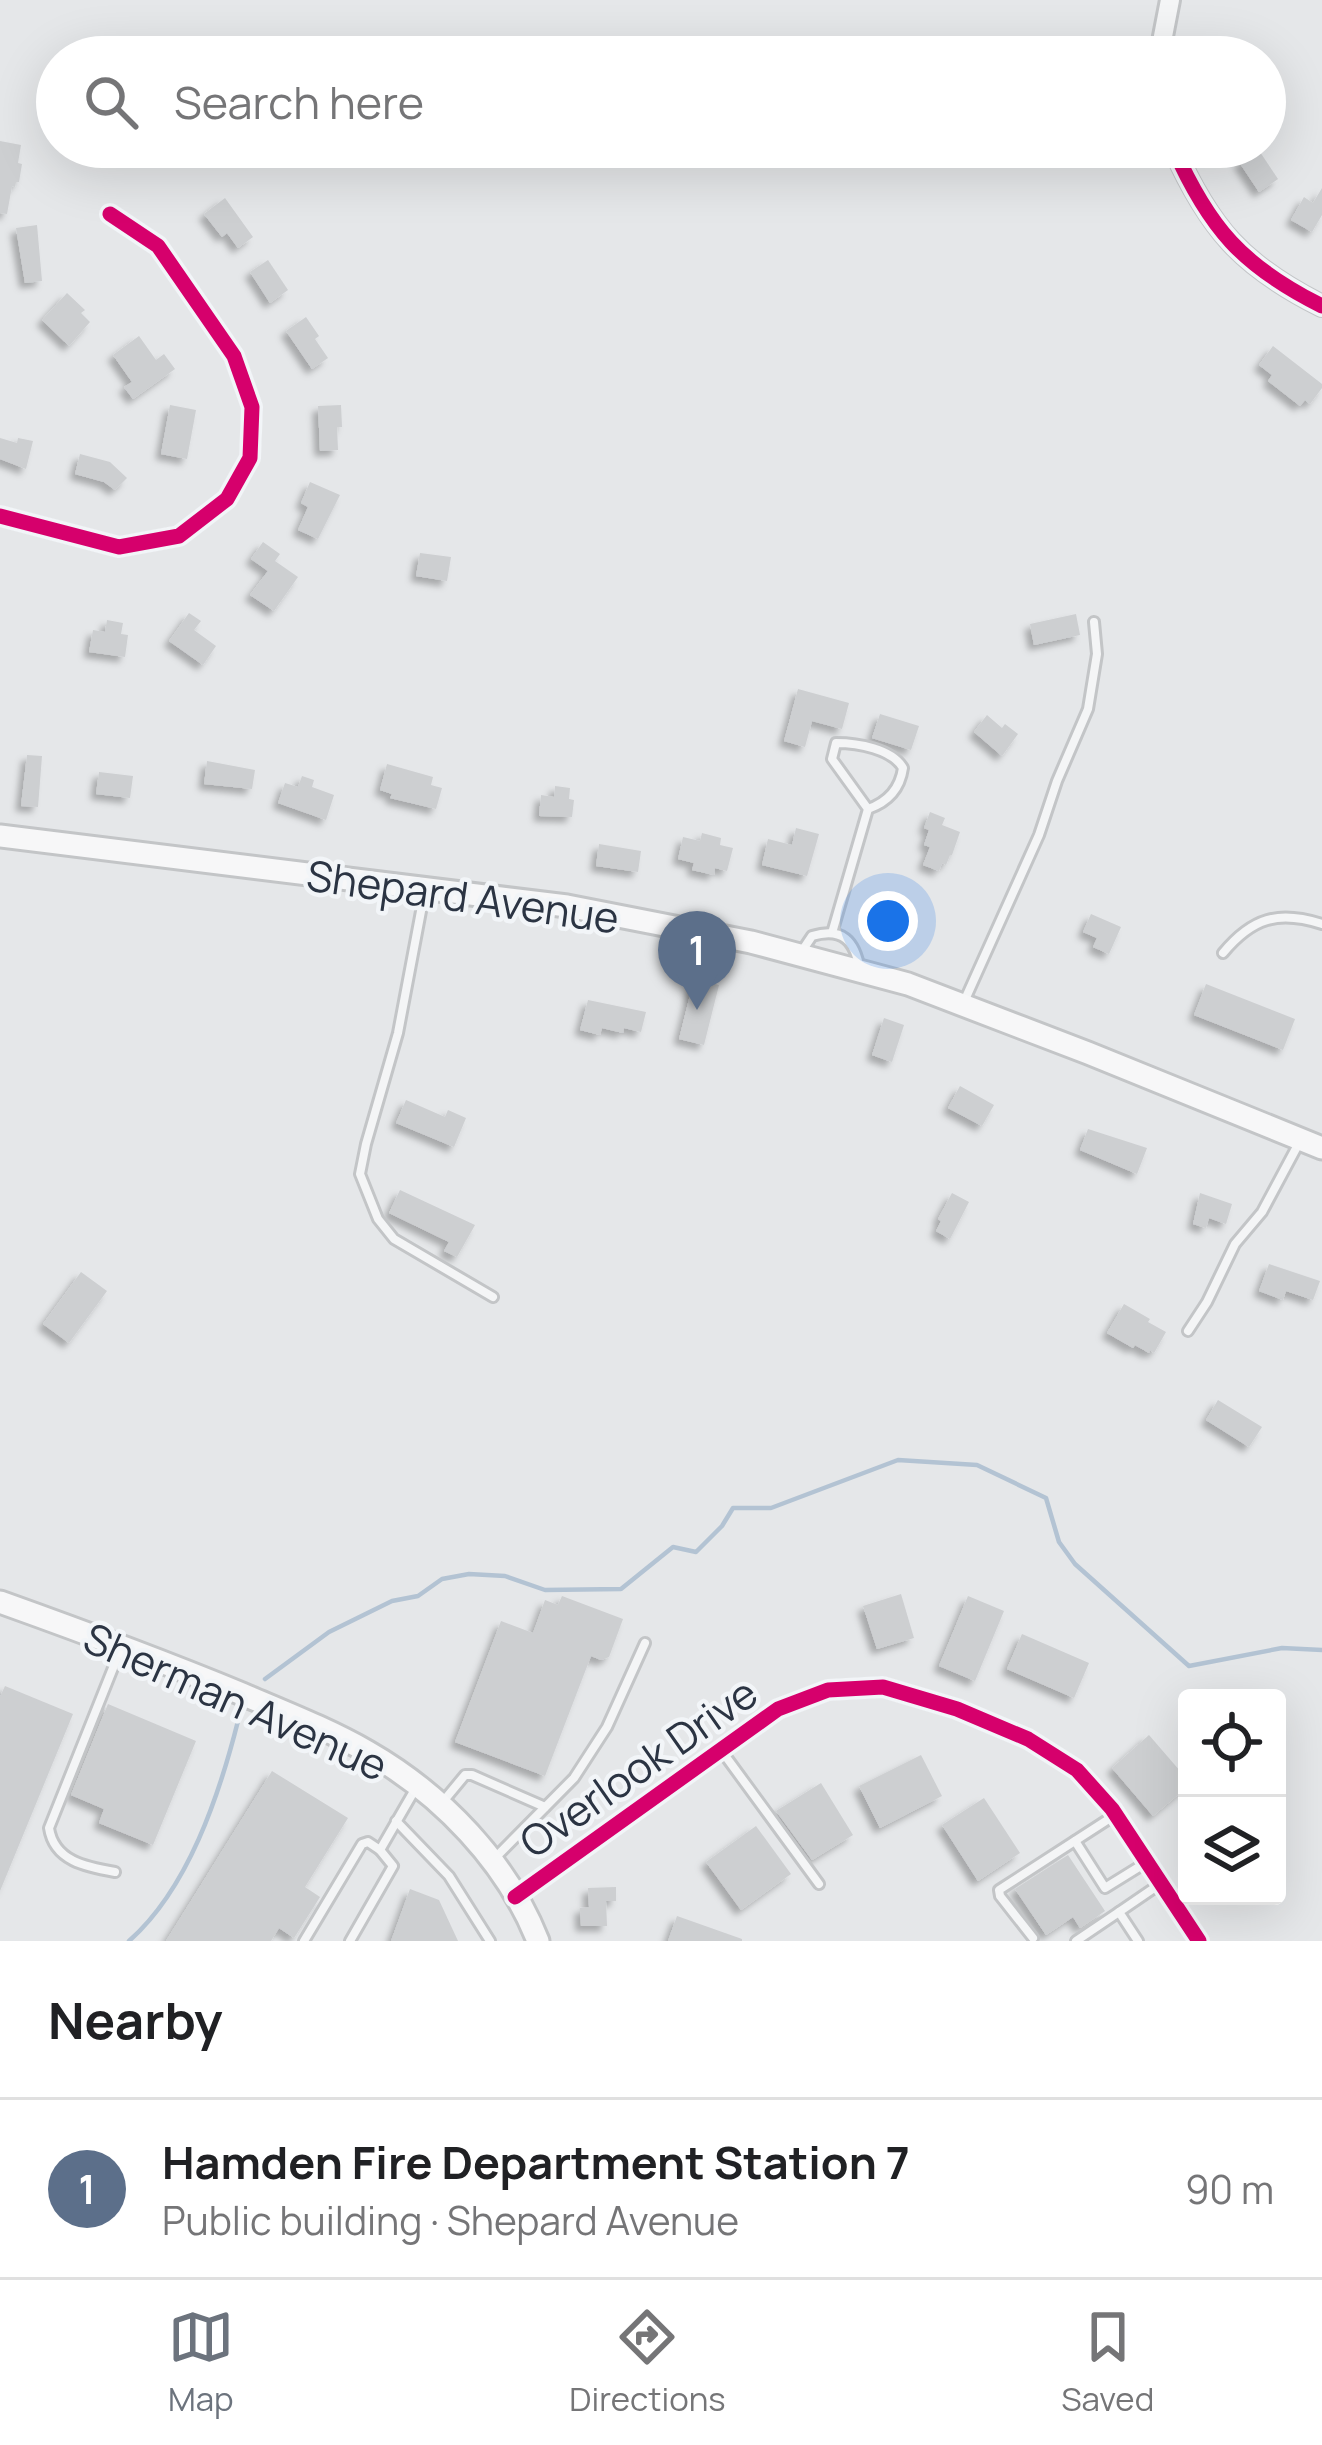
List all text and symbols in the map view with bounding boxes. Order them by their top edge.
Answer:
search box [36,36,1286,168]
icon: search [78,69,144,135]
text: Search here [174,71,424,133]
street label: Shepard Avenue [303,845,623,947]
your location [858,891,918,951]
pin: 1 [658,911,736,1010]
street label: Sherman Avenue [75,1608,397,1794]
street label: Overlook Drive [508,1664,768,1870]
map controls [1178,1689,1286,1905]
button: locate [1178,1689,1286,1797]
button: layers [1178,1797,1286,1905]
text: Nearby [48,1985,223,2054]
text: Hamden Fire Department Station 7 [162,2131,910,2193]
text: 1 [78,2162,96,2216]
text: 90 m [1185,2162,1274,2216]
text: Public building · Shepard Avenue [162,2193,739,2247]
tab: Map [168,2304,234,2421]
tab: Directions [569,2304,726,2421]
tab: Saved [1061,2304,1154,2421]

